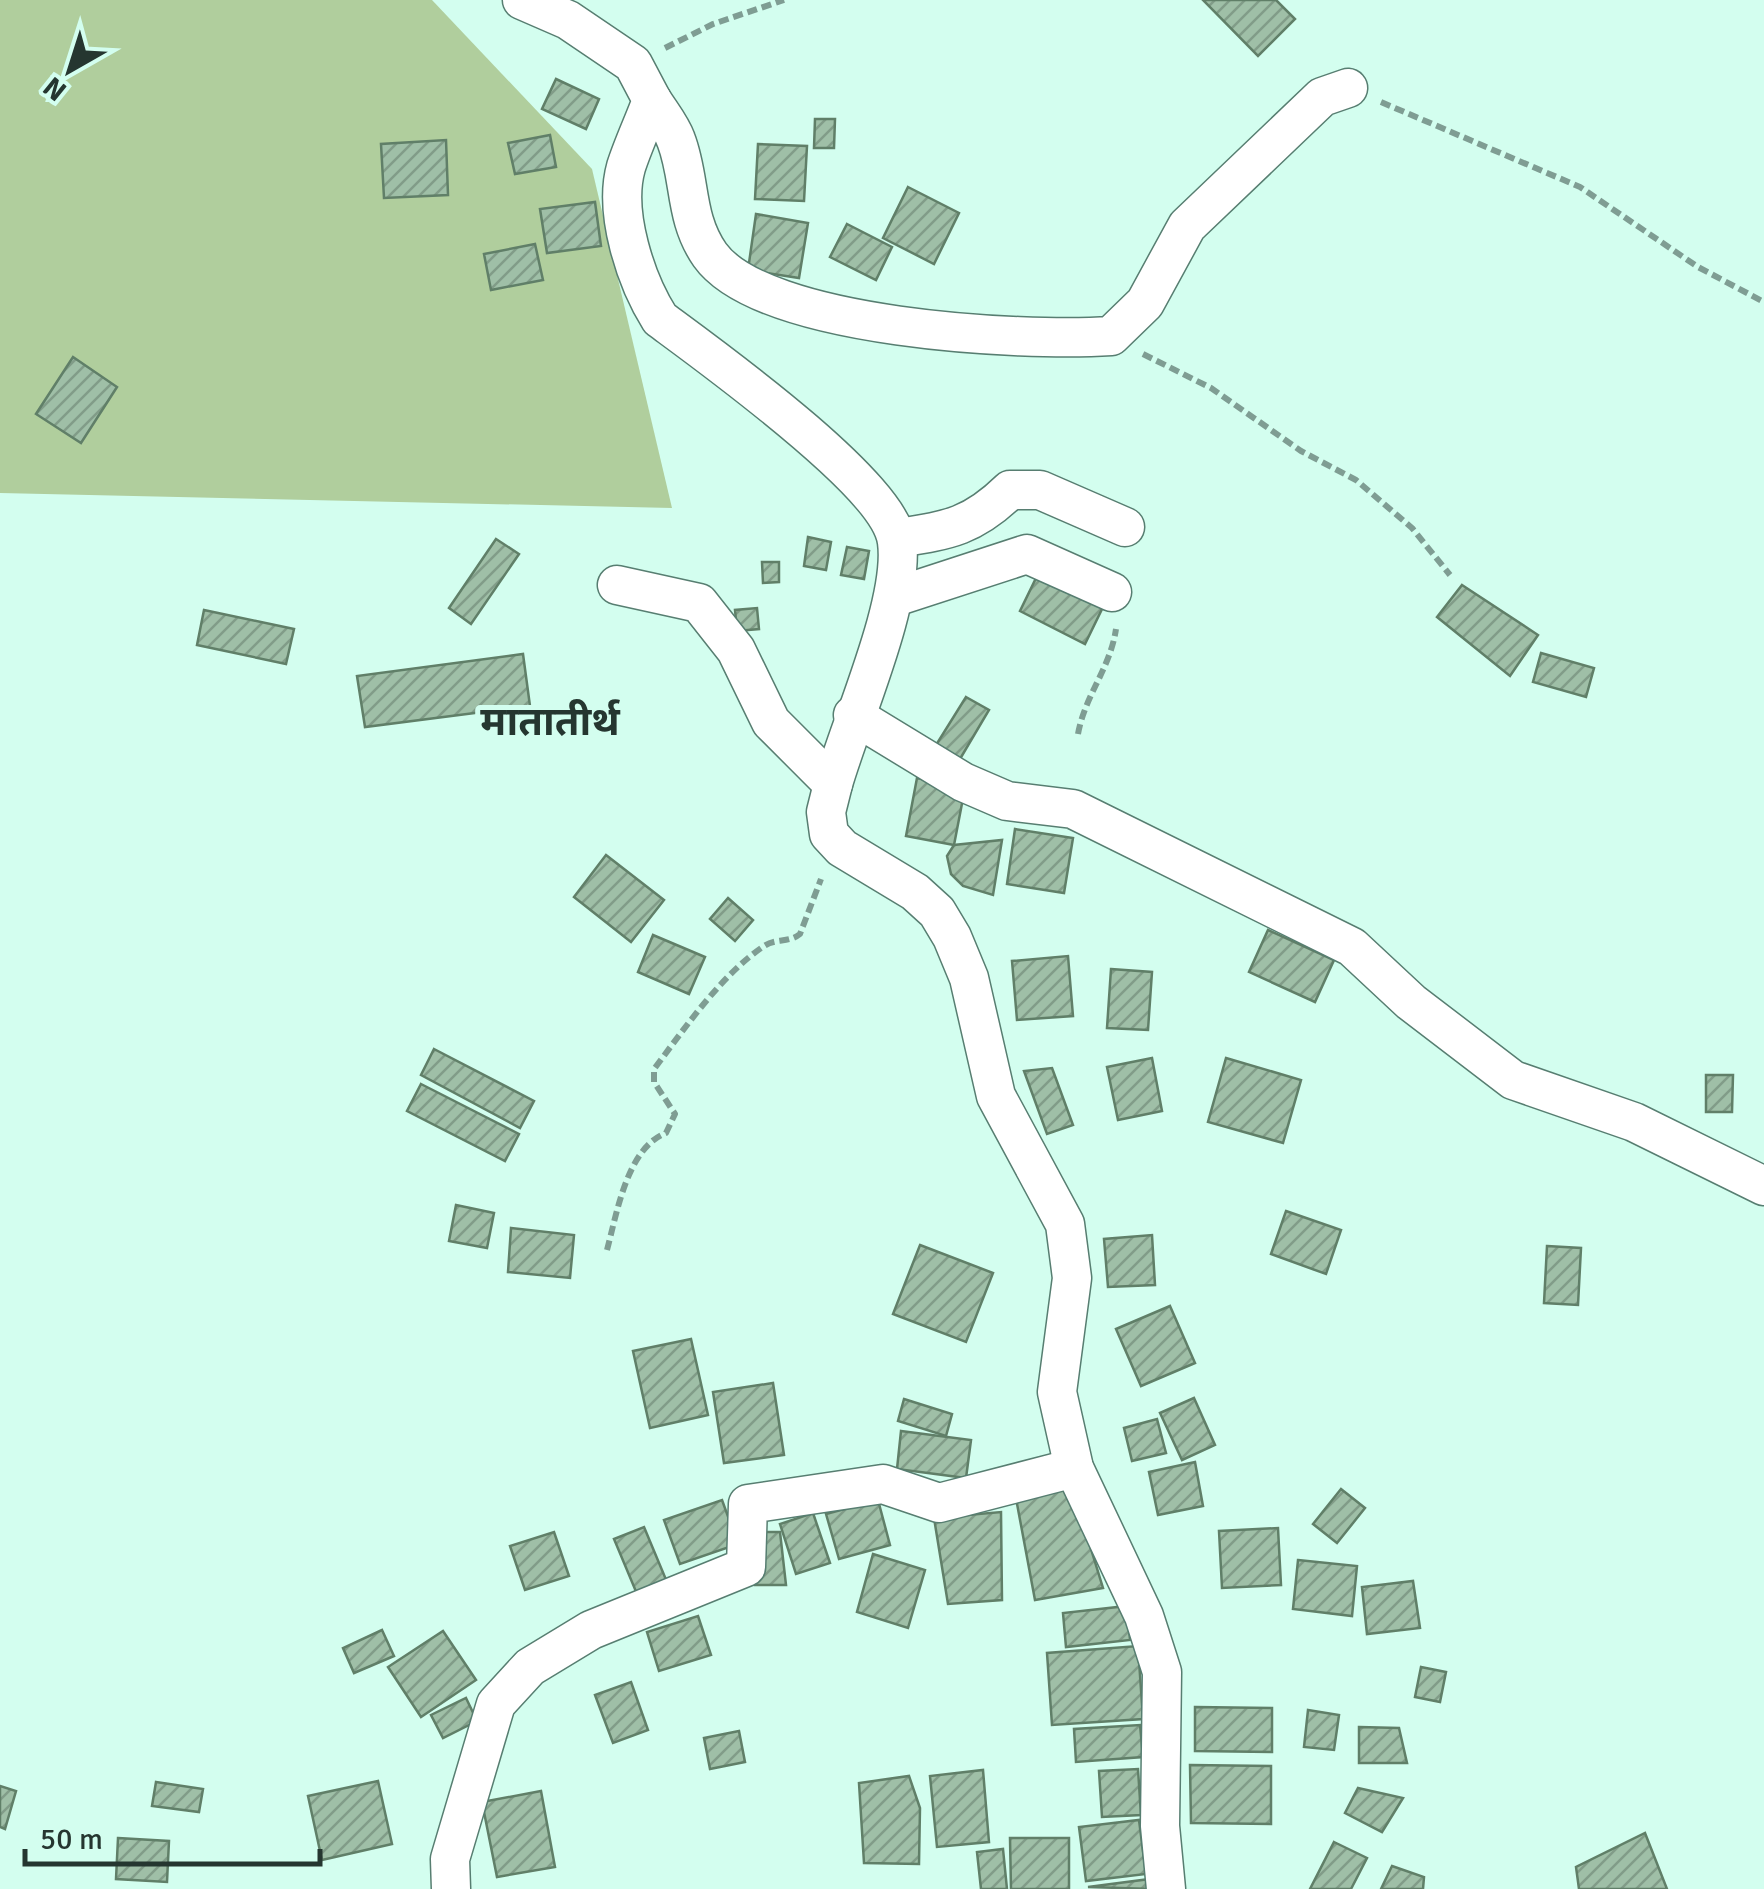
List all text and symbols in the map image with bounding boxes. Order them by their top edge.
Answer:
north arrow [20,20,120,120]
text: N [37,69,73,108]
district label: मातातीर्थ [480,697,621,747]
scale bar [25,1804,320,1866]
text: 50 m [40,1821,103,1858]

